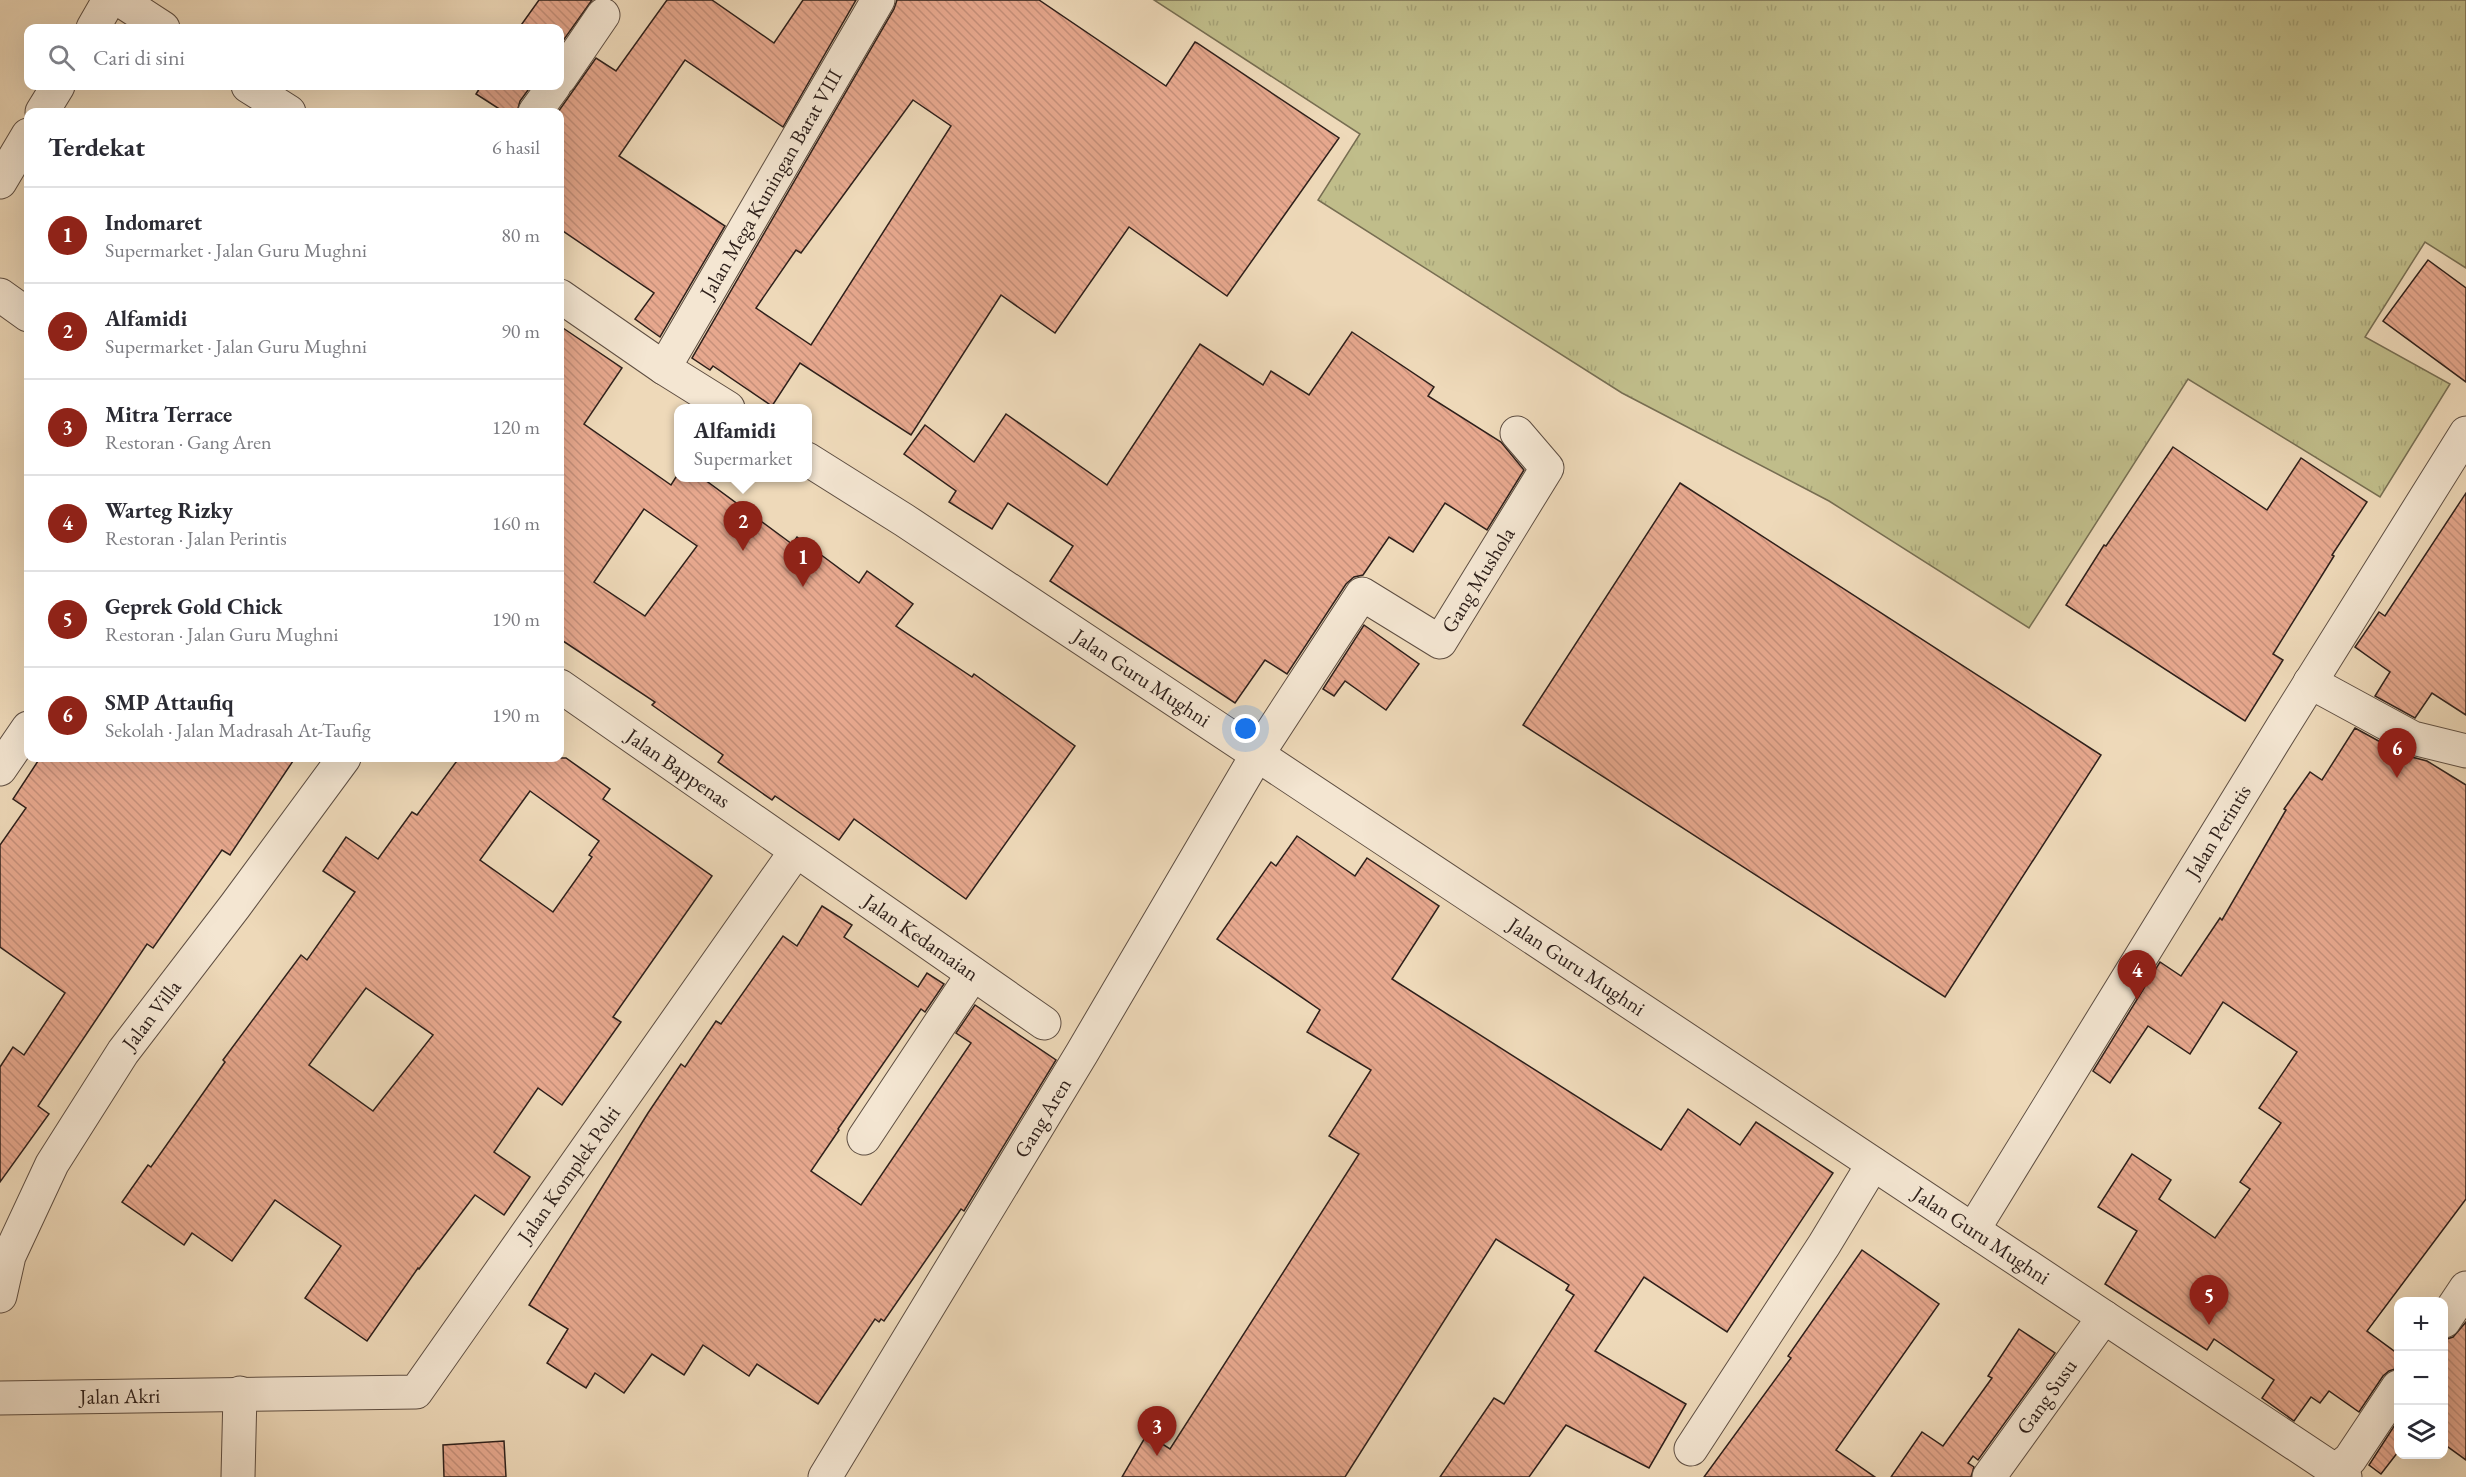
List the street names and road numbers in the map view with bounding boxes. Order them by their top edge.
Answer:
street label: Jalan Mega Kuningan Barat VIII [692,64,848,305]
street label: Gang Mushola [1435,521,1521,638]
street label: Jalan Guru Mughni [1067,621,1216,733]
street label: Jalan Bappenas [619,721,736,814]
street label: Jalan Perintis [2178,779,2257,885]
street label: Jalan Kedamaian [857,886,984,987]
street label: Jalan Guru Mughni [1501,910,1651,1022]
street label: Jalan Villa [114,973,187,1057]
street label: Gang Aren [1008,1073,1077,1163]
street label: Jalan Komplek Polri [510,1100,626,1249]
street label: Jalan Guru Mughni [1906,1179,2055,1290]
street label: Gang Susu [2010,1353,2083,1439]
street label: Jalan Akri [77,1382,161,1410]

